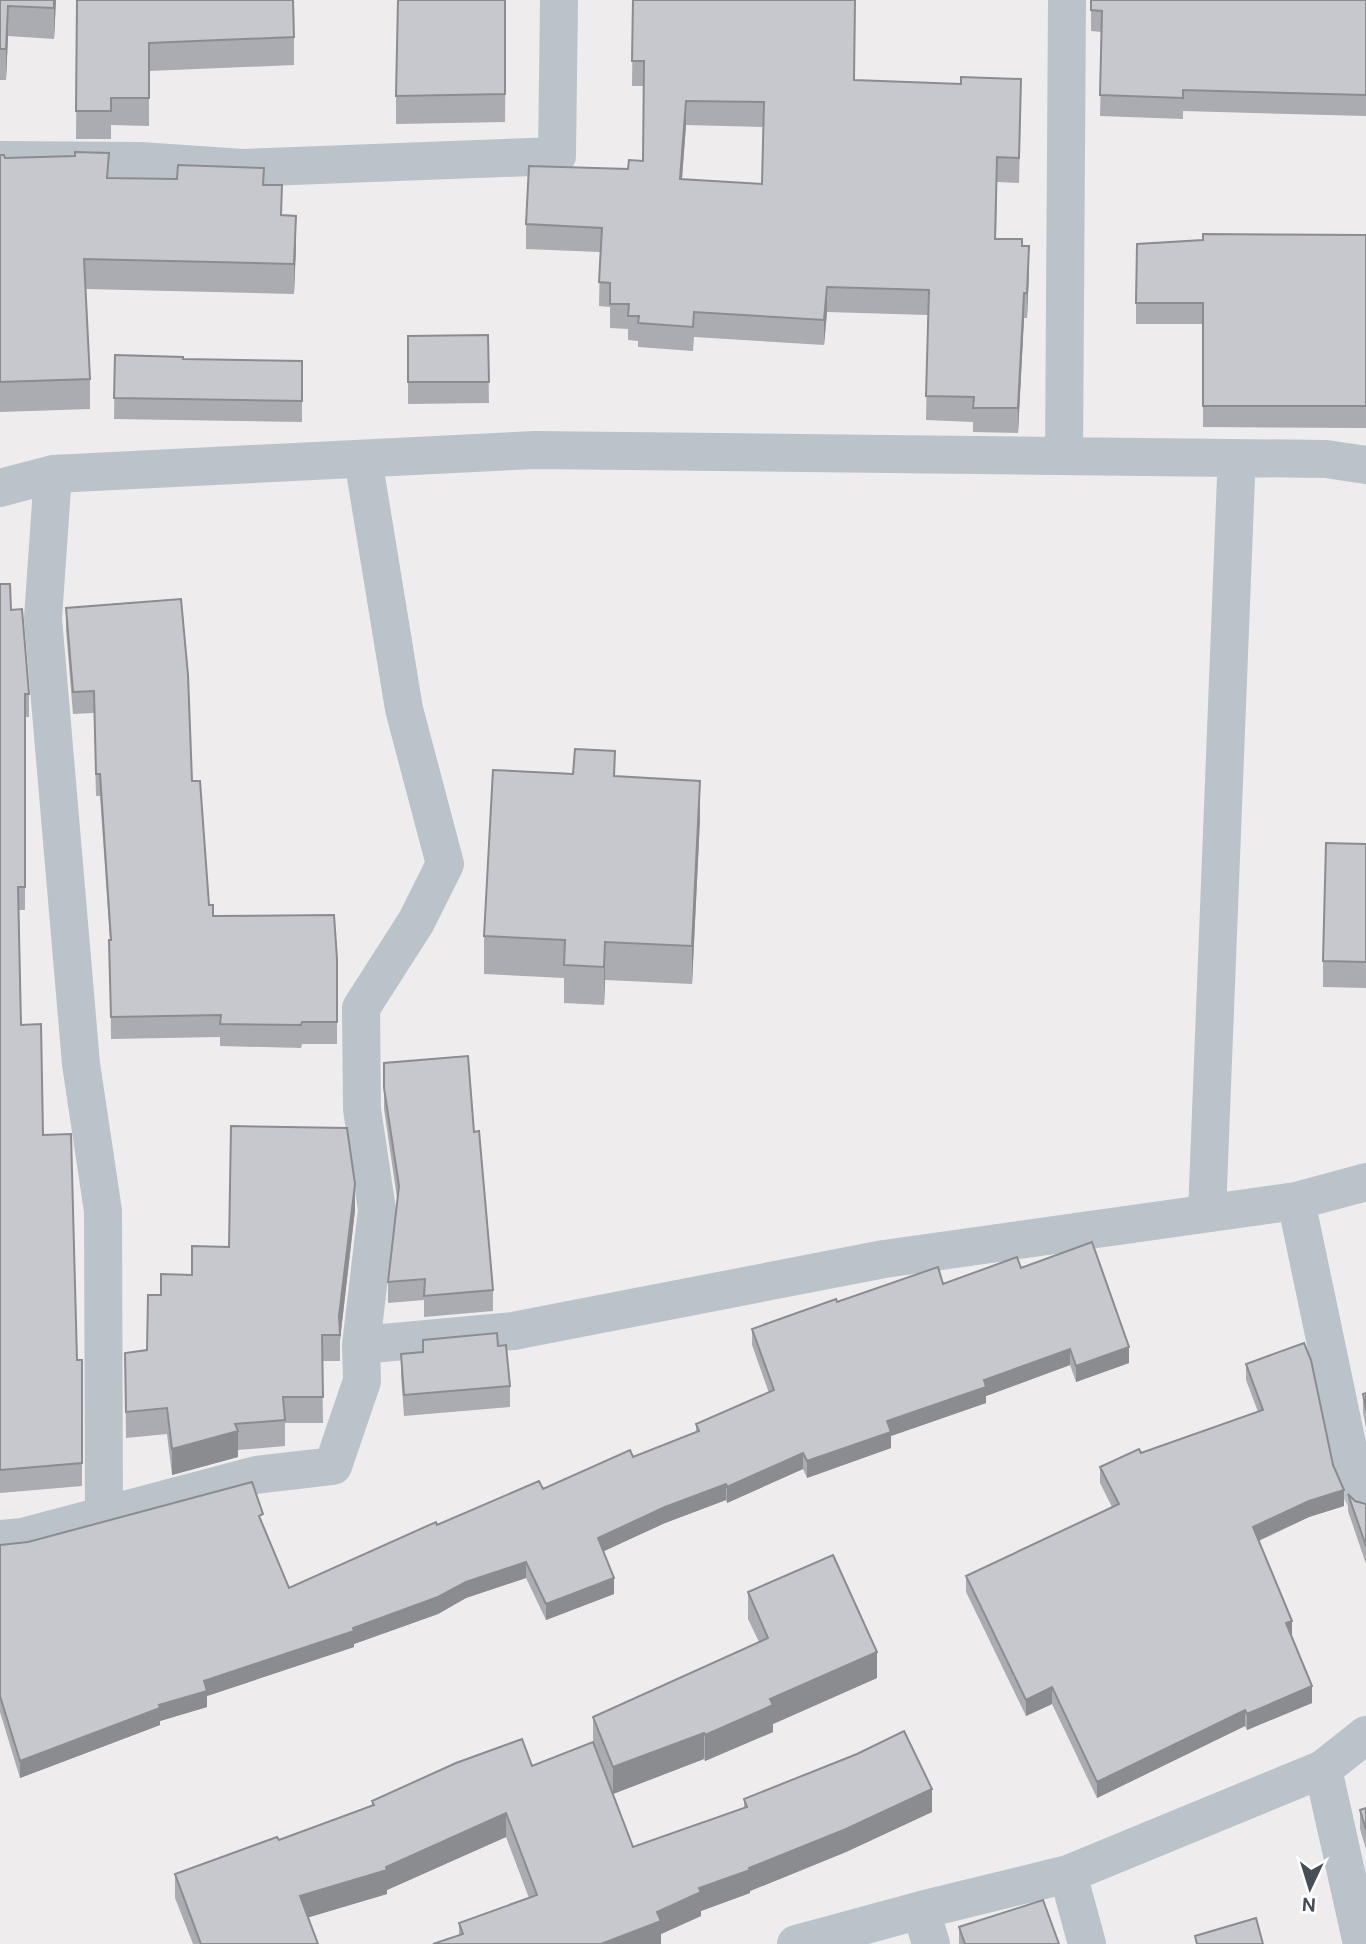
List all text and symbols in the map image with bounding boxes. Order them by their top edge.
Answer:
north arrow [1275,1853,1345,1923]
text: N [1301,1892,1317,1917]

